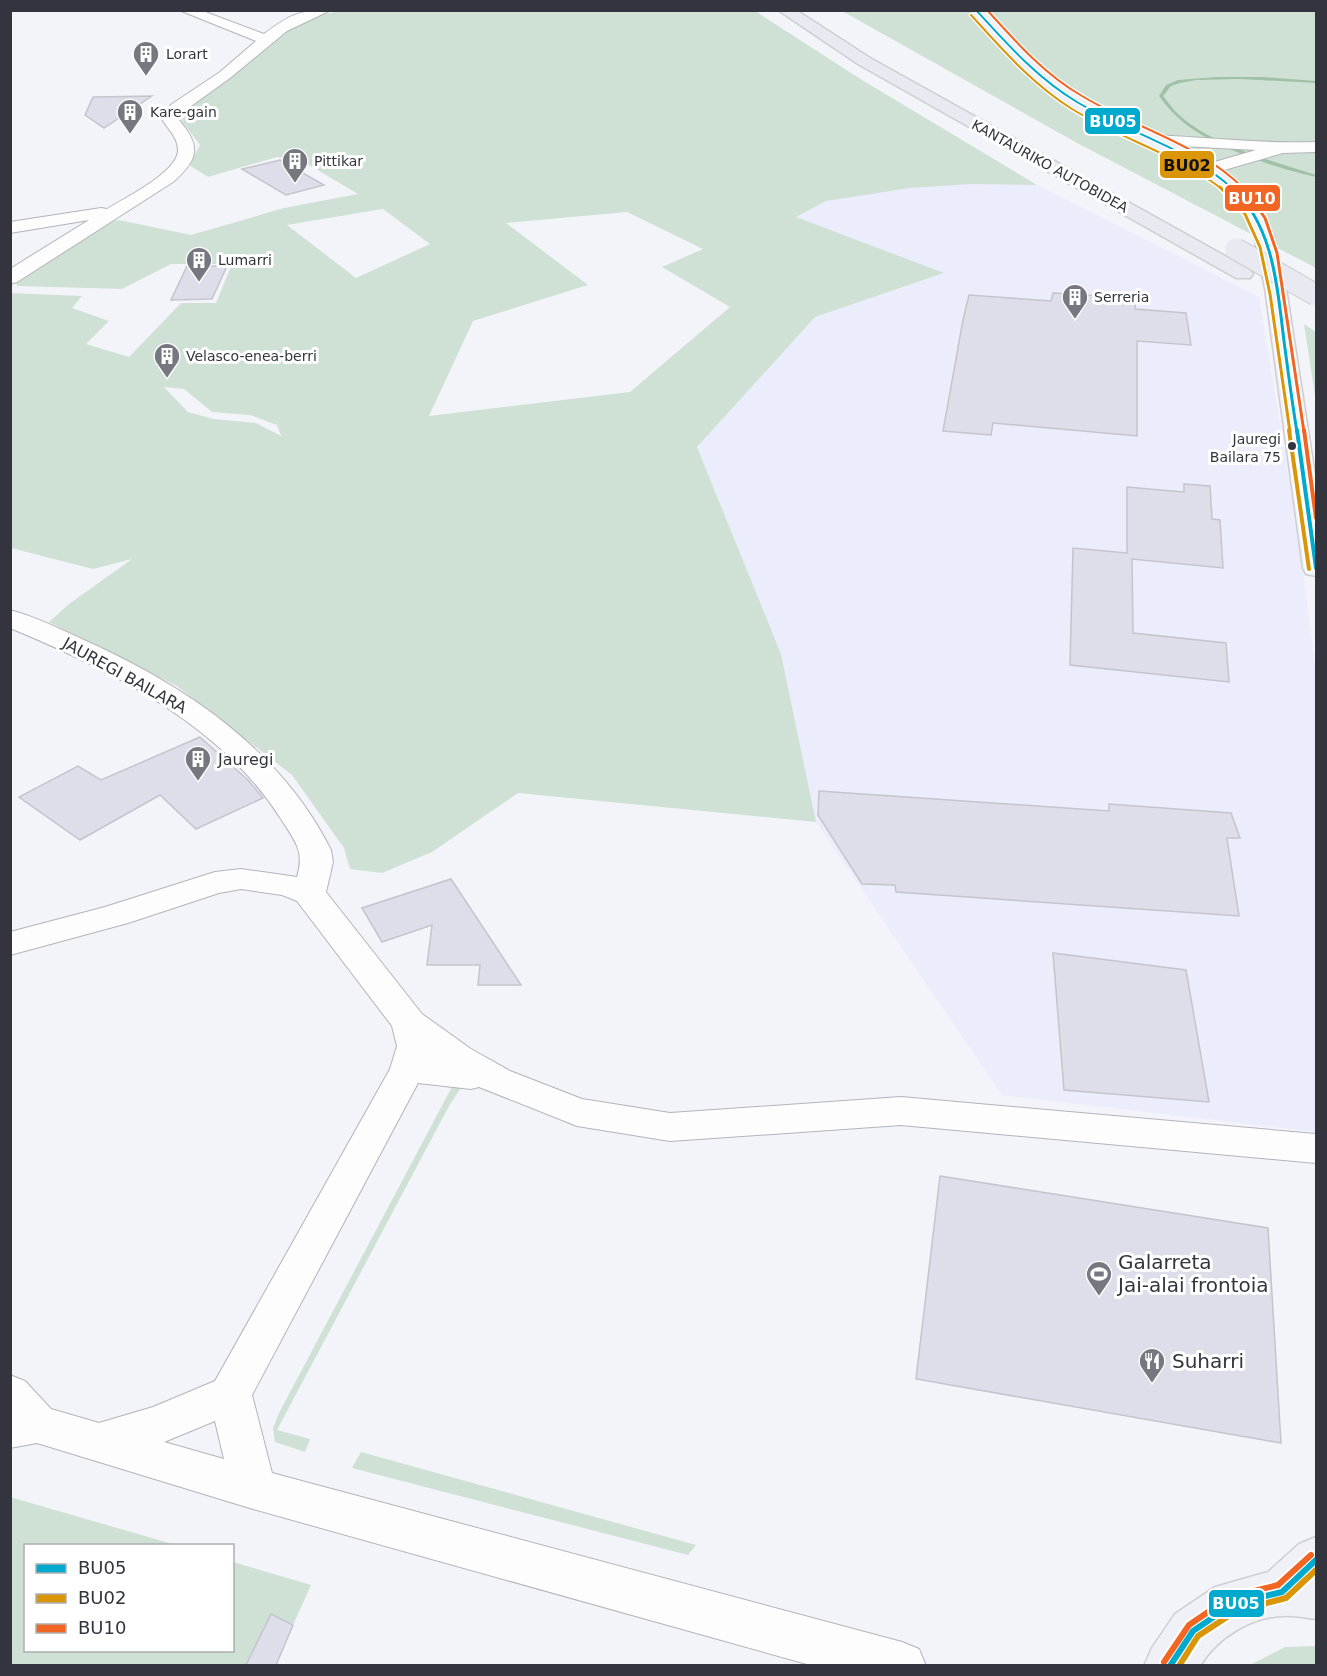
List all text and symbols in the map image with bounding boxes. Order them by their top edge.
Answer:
building icon: Lorart [131,39,161,77]
place label: Lorart [166,46,208,62]
building icon: Kare-gain [115,97,145,135]
place label: Kare-gain [150,104,217,120]
line badge: BU05 [1084,107,1141,135]
text: BU05 [1089,112,1137,131]
street label: KANTAURIKO AUTOBIDEA [969,116,1131,216]
building icon: Pittikar [280,146,310,184]
line badge: BU02 [1159,150,1215,179]
place label: Pittikar [314,153,363,169]
text: BU02 [1163,156,1211,175]
line badge: BU10 [1224,184,1281,212]
text: BU10 [1228,189,1276,208]
building icon: Lumarri [184,245,214,283]
place label: Lumarri [218,252,272,268]
building icon: Serreria [1060,282,1090,320]
place label: Serreria [1094,289,1149,305]
building icon: Velasco-enea-berri [152,341,182,379]
place label: Velasco-enea-berri [186,348,317,364]
place label: Jauregi Bailara 75 [1210,431,1281,465]
marker: Jauregi Bailara 75 [1286,440,1298,452]
street label: JAUREGI BAILARA [59,633,190,717]
building icon: Jauregi [183,744,213,782]
place label: Jauregi [217,750,273,769]
place label: Galarreta Jai-alai frontoia [1116,1250,1269,1297]
sports icon: Galarreta Jai-alai frontoia [1084,1259,1114,1297]
restaurant icon: Suharri [1137,1346,1167,1384]
place label: Suharri [1172,1349,1244,1373]
legend [24,1544,234,1652]
text: BU05 [78,1557,126,1578]
text: BU02 [78,1587,126,1608]
line badge: BU05 [1208,1589,1265,1618]
text: BU05 [1212,1594,1260,1613]
text: BU10 [78,1617,126,1638]

